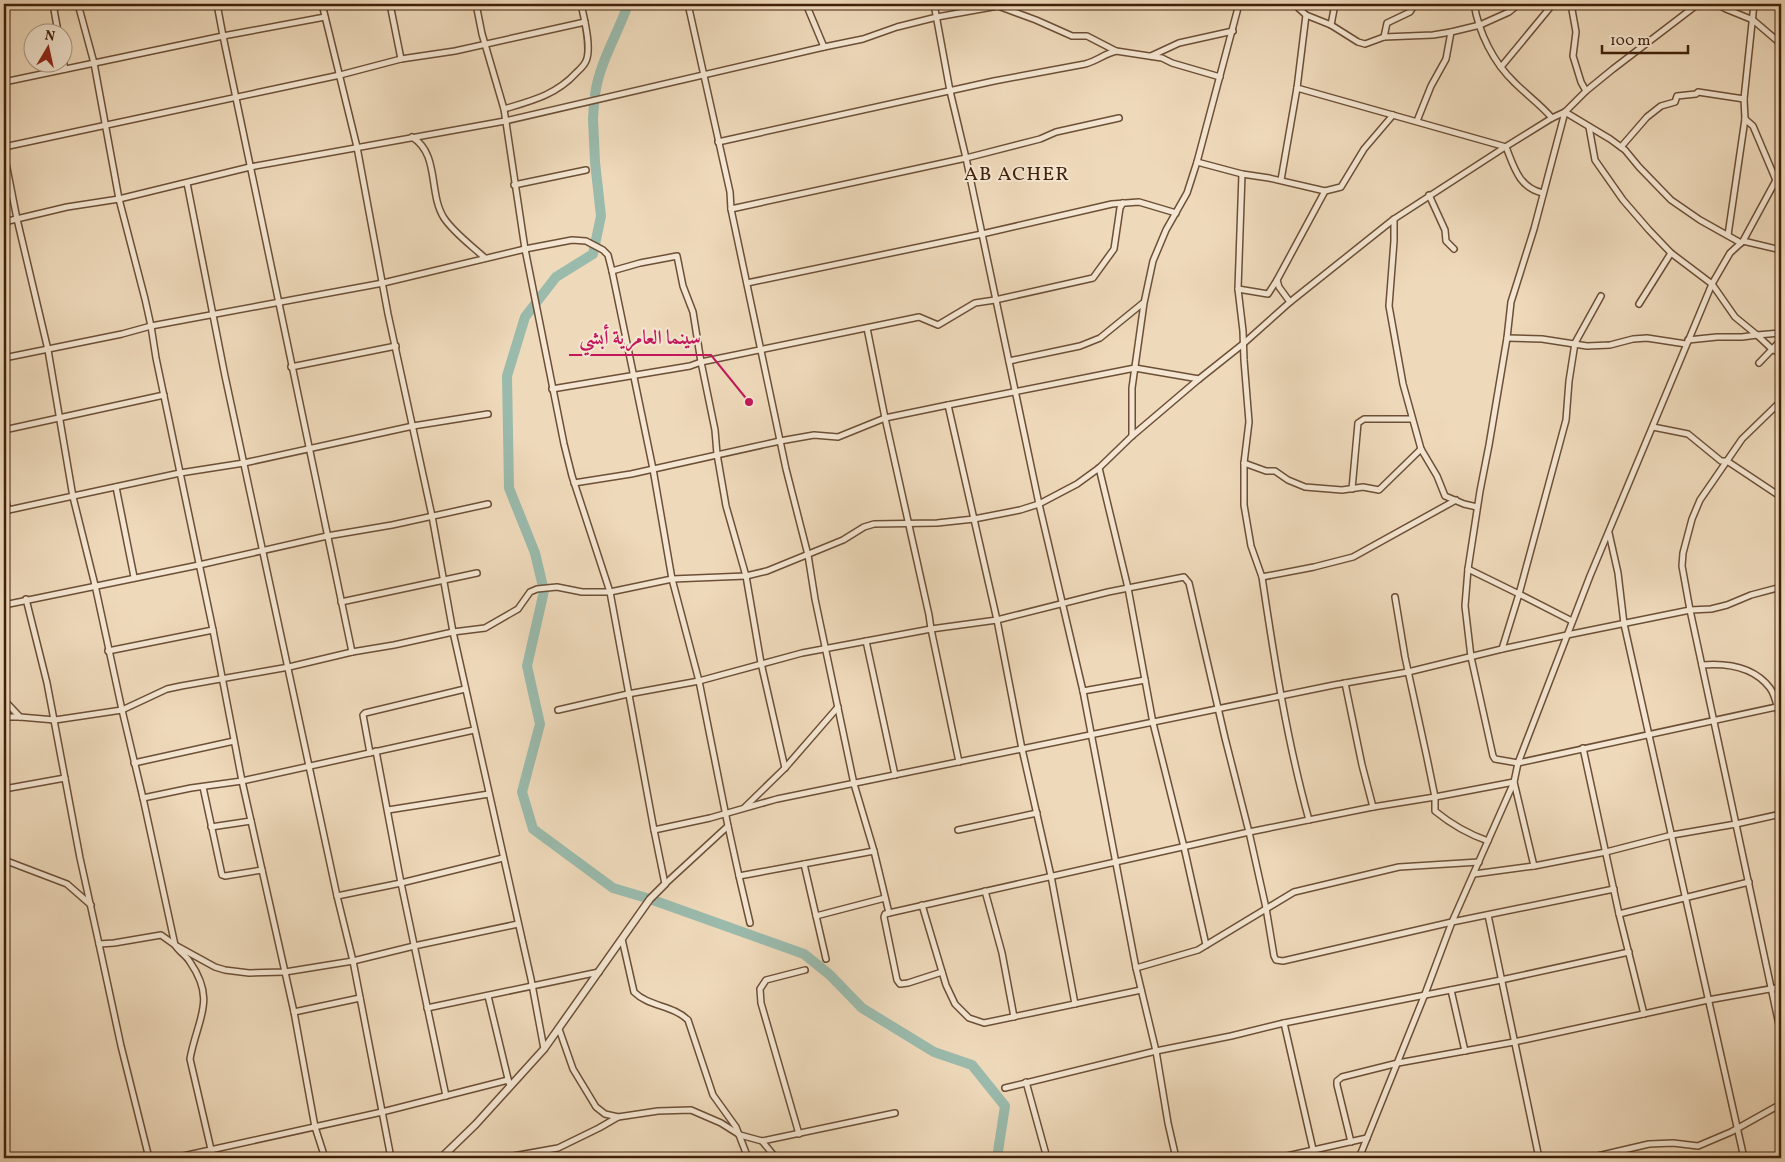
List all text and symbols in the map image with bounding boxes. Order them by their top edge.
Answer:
north arrow [22,22,72,72]
scale bar [1602,22,1689,54]
text: N [43,26,56,47]
text: 100 m [1610,31,1650,52]
district label: AB ACHER [964,161,1070,189]
callout: سينما العامرية أبشي [569,320,711,355]
text: سينما العامرية أبشي [579,324,701,356]

